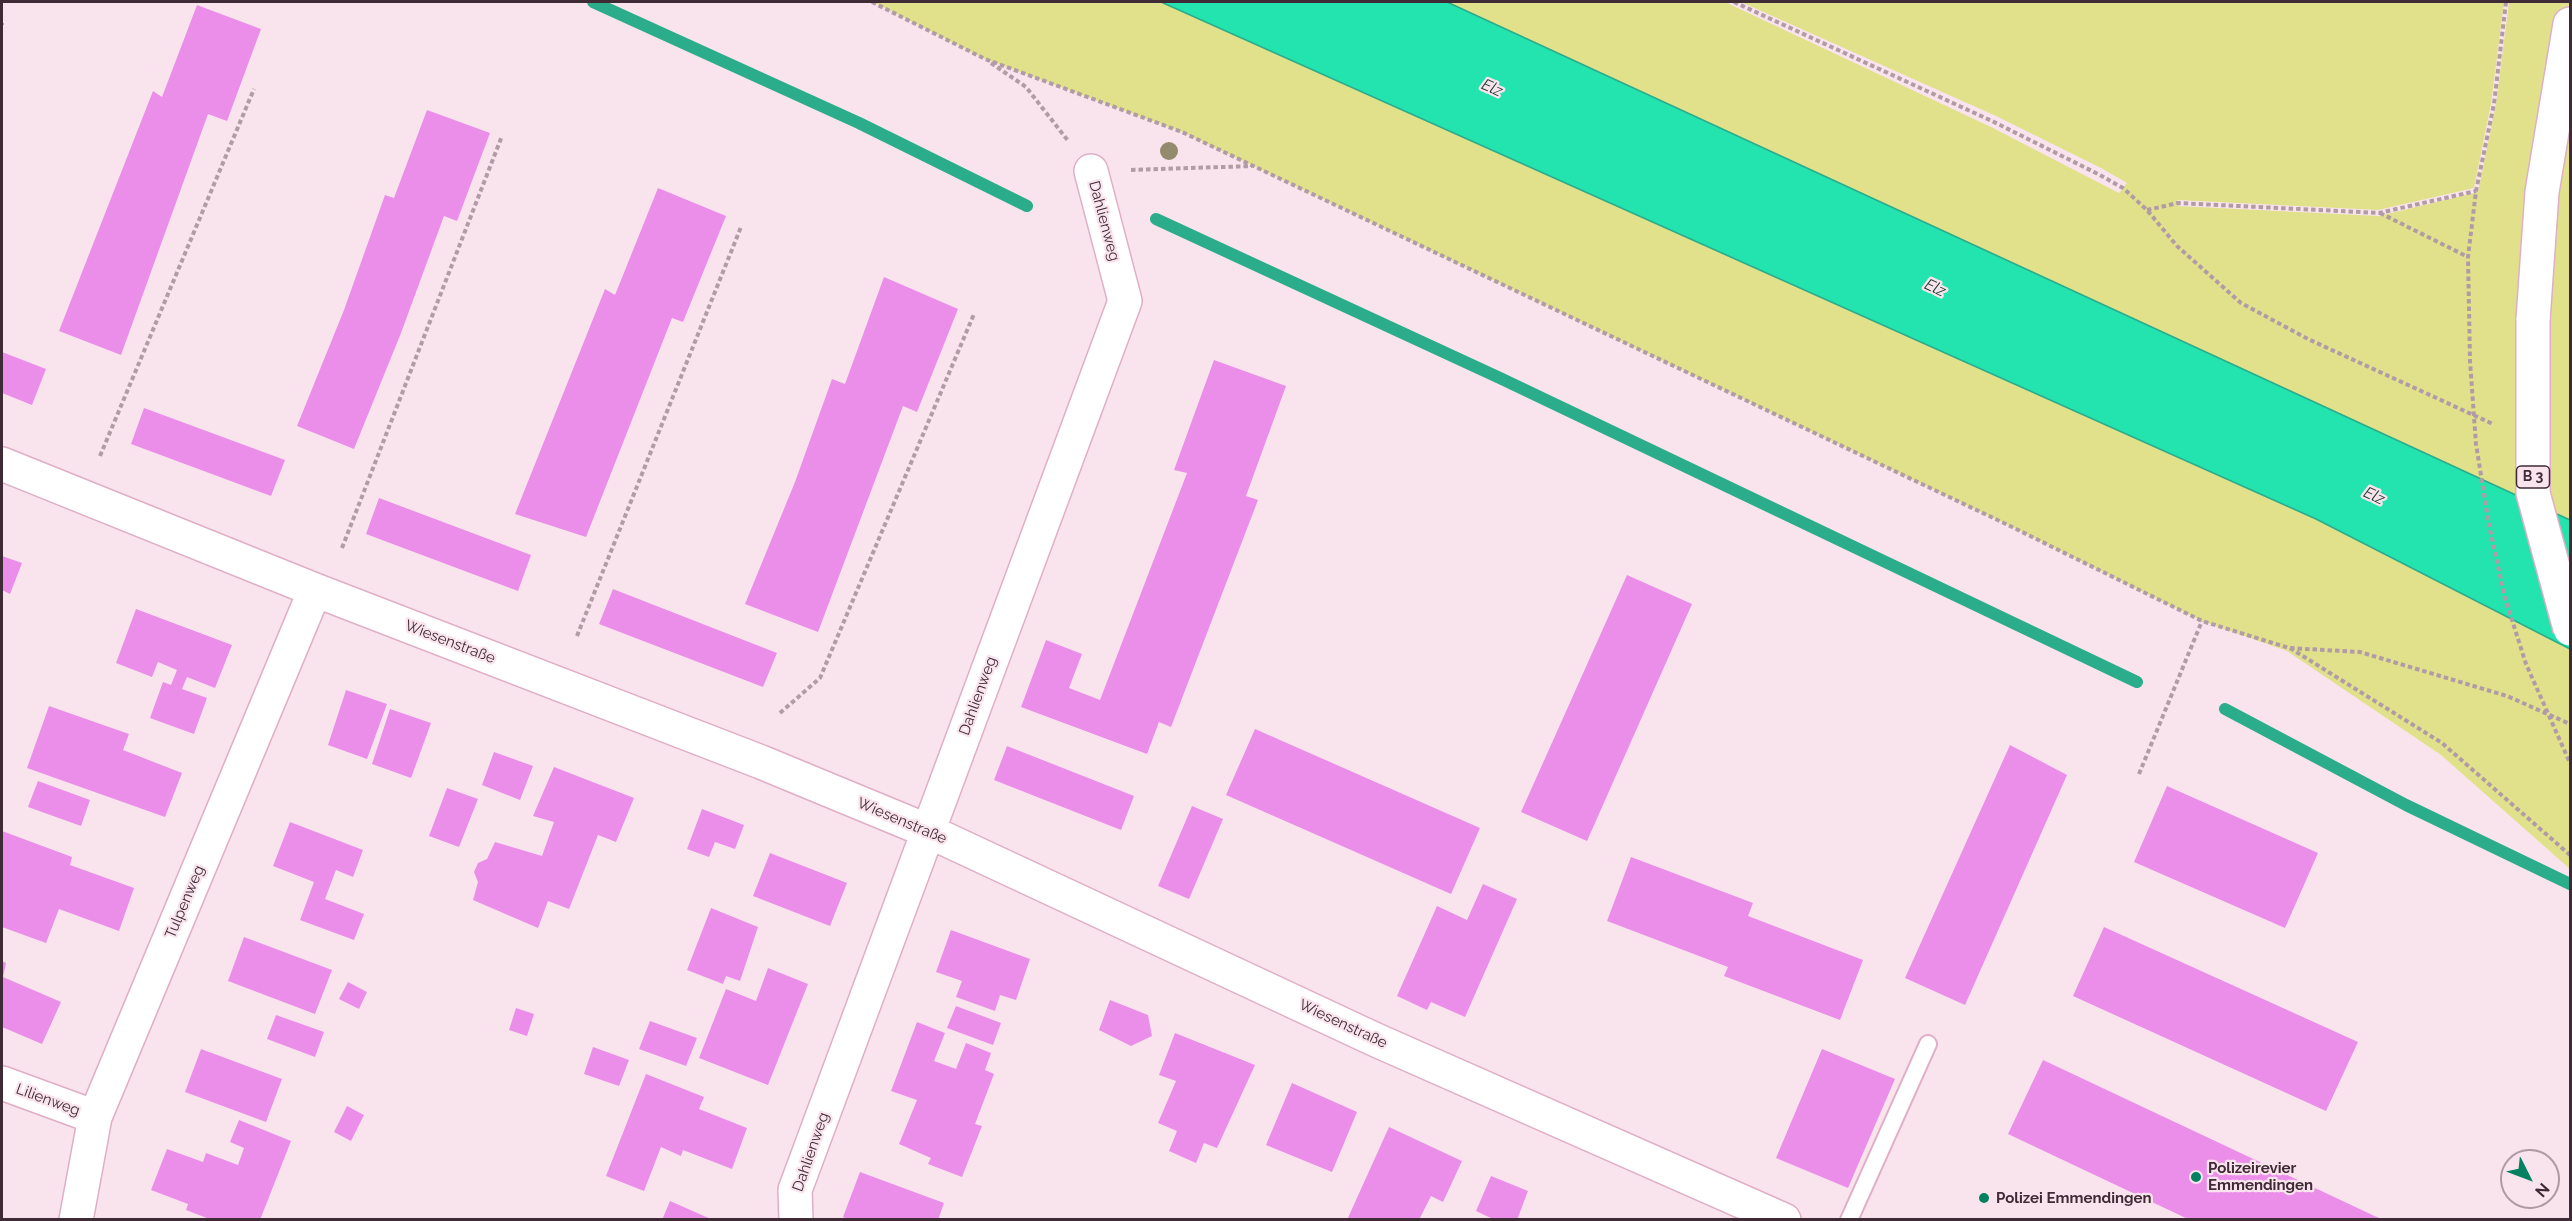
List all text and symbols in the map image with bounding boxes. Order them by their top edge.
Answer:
water label: Elz [1479,75,1505,101]
street label: Dahlienweg [1085,179,1123,263]
water label: Elz [1921,275,1949,301]
road number: B 3 [2516,466,2550,488]
water label: Elz [2360,483,2388,509]
street label: Wiesenstraße [402,617,498,667]
street label: Dahlienweg [955,654,1001,738]
street label: Wiesenstraße [855,794,949,848]
street label: Tulpenweg [162,863,208,941]
street label: Wiesenstraße [1296,996,1390,1052]
street label: Lilienweg [14,1080,82,1120]
street label: Dahlienweg [789,1110,833,1194]
north arrow [2500,1149,2560,1209]
place label: Polizeirevier Emmendingen [2208,1159,2313,1194]
marker: Polizeirevier Emmendingen [2189,1170,2203,1184]
text: N [2531,1179,2553,1201]
place label: Polizei Emmendingen [1996,1189,2152,1207]
marker: Polizei Emmendingen [1977,1191,1991,1205]

